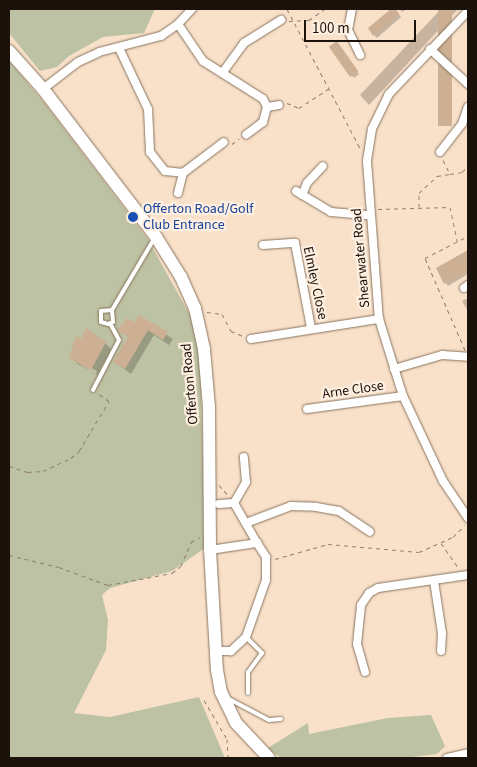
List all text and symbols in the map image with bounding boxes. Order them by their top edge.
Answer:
scale bar [307,10,420,42]
text: 100 m [312,18,350,39]
place label: Offerton Road/Golf Club Entrance [143,201,253,233]
street label: Shearwater Road [348,207,374,309]
marker: Offerton Road/Golf Club Entrance [127,211,139,223]
street label: Elmley Close [299,245,331,321]
street label: Offerton Road [178,343,202,425]
street label: Arne Close [321,377,385,403]

